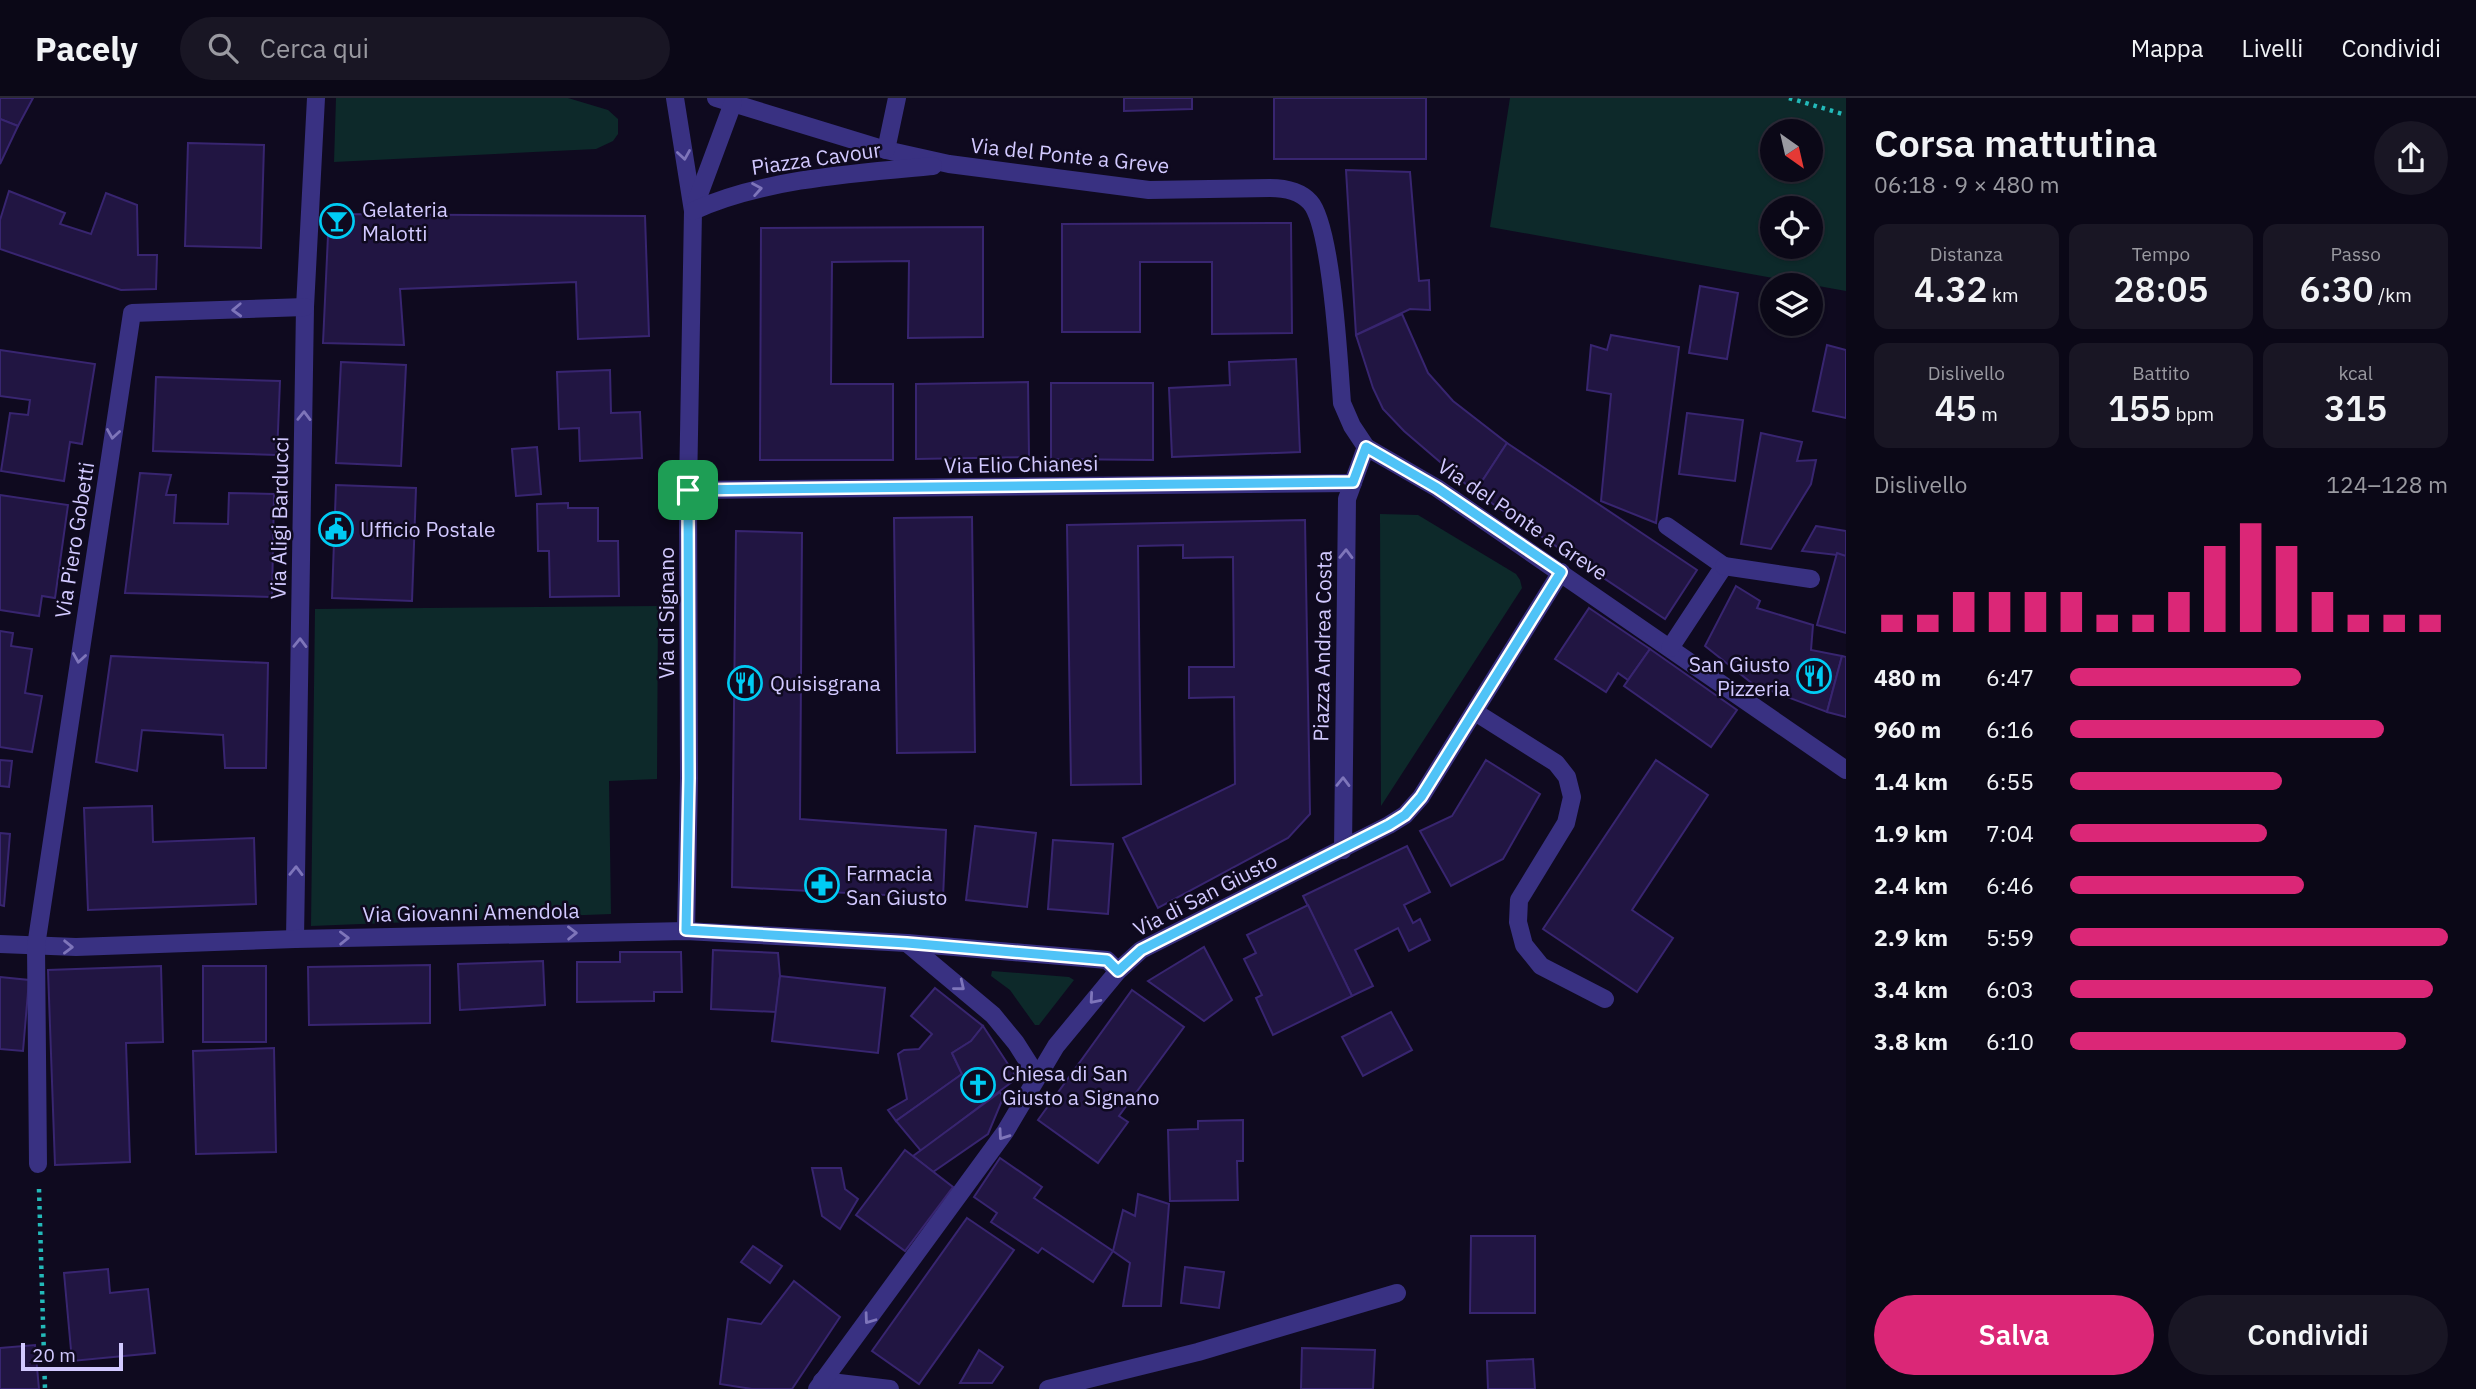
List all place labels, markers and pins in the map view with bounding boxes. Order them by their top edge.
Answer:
place label: Gelateria Malotti [362,195,448,247]
bar icon: Gelateria Malotti [318,202,356,240]
pin [658,460,718,520]
public building icon: Ufficio Postale [317,510,355,548]
place label: Ufficio Postale [360,515,495,543]
place label: San Giusto Pizzeria [1689,650,1790,702]
restaurant icon: San Giusto Pizzeria [1795,657,1833,695]
restaurant icon: Quisisgrana [726,664,764,702]
place label: Quisisgrana [770,669,881,697]
place label: Farmacia San Giusto [846,859,947,911]
pharmacy icon: Farmacia San Giusto [803,866,841,904]
place label: Chiesa di San Giusto a Signano [1002,1059,1159,1111]
church icon: Chiesa di San Giusto a Signano [959,1066,997,1104]

